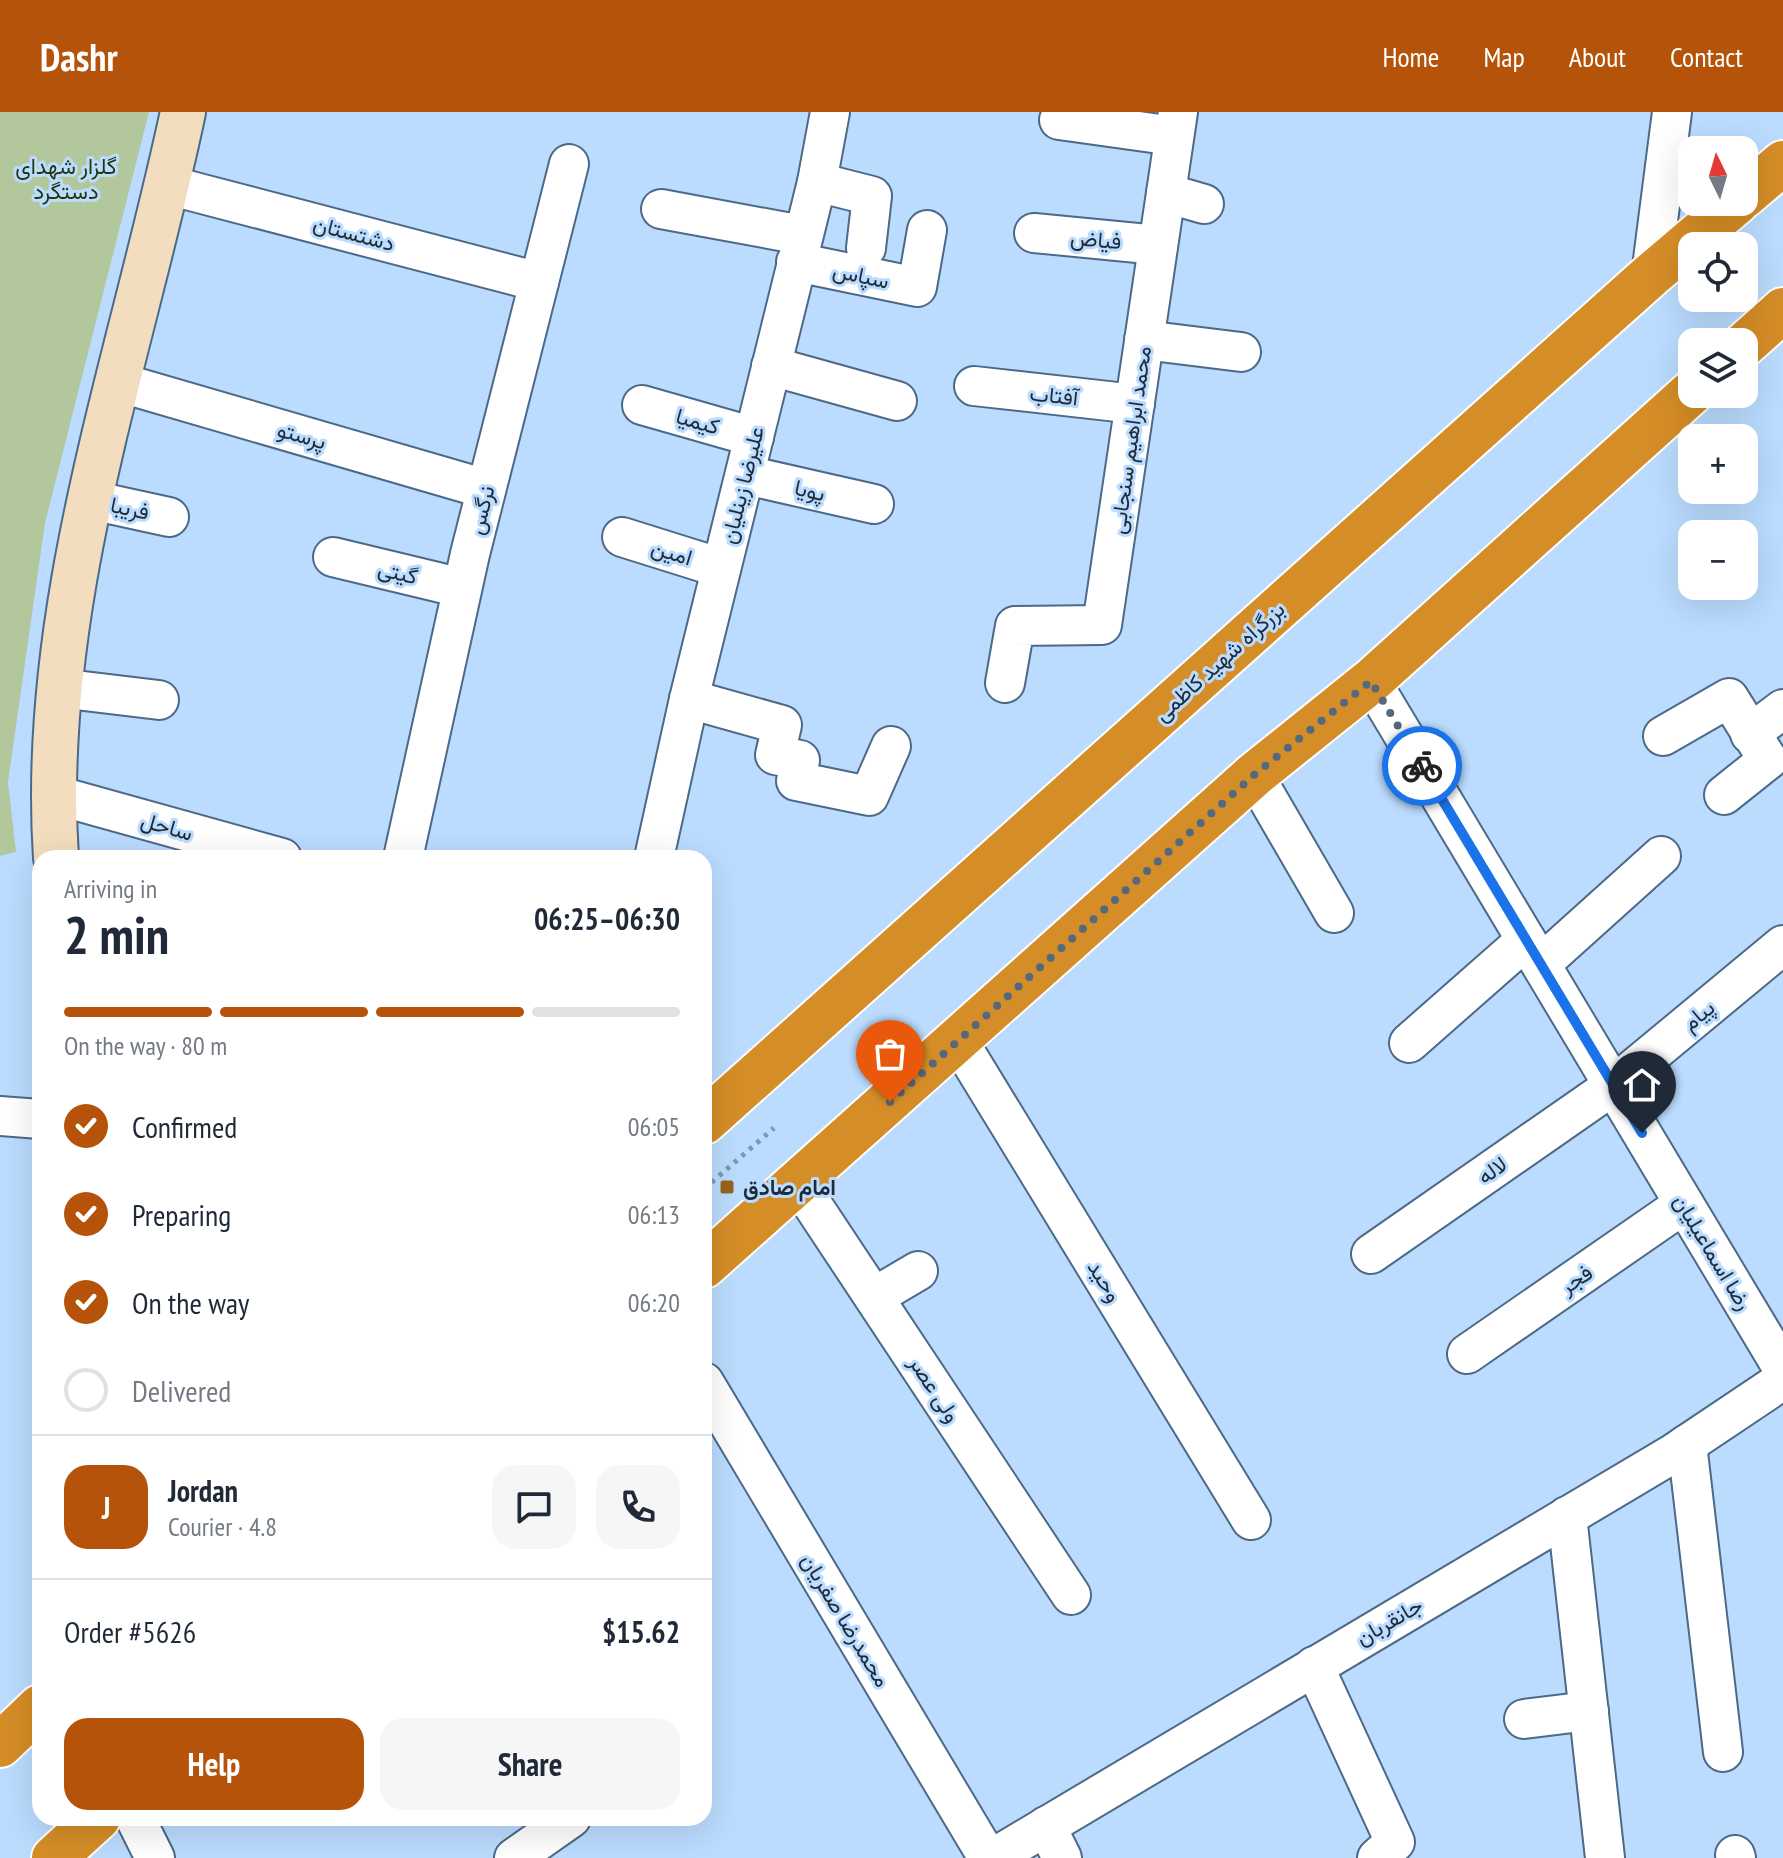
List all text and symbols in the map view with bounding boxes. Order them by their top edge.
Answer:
text: Dashr [40,32,118,81]
text: Home [1383,38,1439,75]
text: Map [1483,38,1525,75]
text: About [1569,38,1626,75]
text: Contact [1670,38,1743,75]
north arrow [1678,136,1758,216]
map controls [1678,136,1758,600]
park label: گلزار شهدای دستگرد [15,152,117,205]
street label: دشتستان [310,209,398,257]
street label: فیاض [1069,223,1123,255]
button: locate [1678,232,1758,312]
street label: سپاس [830,255,892,296]
button: layers [1678,328,1758,408]
street label: محمد ابراهیم سنجابی [1103,344,1158,536]
street label: آفتاب [1028,379,1082,412]
street label: کیمیا [673,401,723,441]
street label: پرستو [274,415,330,456]
street label: علیرضا زینلیان [714,423,770,547]
button: + [1678,424,1758,504]
street label: پویا [792,473,828,508]
street label: نرگس [461,482,501,538]
street label: فریبا [108,490,152,526]
button: − [1678,520,1758,600]
street label: امین [648,533,696,571]
street label: گیتی [375,554,421,590]
street label: بزرگراه شهید کاظمی [1148,595,1290,727]
courier [1382,726,1462,806]
icon: bike [1400,744,1444,788]
street label: ساحل [138,805,196,847]
text: Arriving in [64,872,157,905]
text: 06:25–06:30 [534,899,680,938]
text: 2 min [64,901,169,968]
street label: پیام [1676,993,1721,1038]
pin [856,1020,924,1102]
text: On the way · 80 m [64,1029,227,1062]
icon: bag [868,1032,912,1076]
pin [1608,1051,1676,1133]
icon: home [1620,1063,1664,1107]
icon: check [64,1104,108,1148]
text: Confirmed [132,1107,237,1146]
text: 06:05 [628,1110,680,1143]
street label: لاله [1472,1150,1512,1190]
place label: امام صادق [743,1173,836,1202]
marker: امام صادق [718,1178,736,1196]
street label: رضا اسماعیلیان [1667,1189,1759,1315]
icon: check [64,1192,108,1236]
text: Preparing [132,1195,231,1234]
text: 06:13 [628,1198,680,1231]
street label: وحید [1082,1255,1128,1307]
street label: فجر [1553,1258,1598,1301]
icon: check [64,1280,108,1324]
text: On the way [132,1283,249,1322]
text: 06:20 [628,1286,680,1319]
street label: ولی عصر [903,1350,967,1428]
text: Delivered [132,1371,231,1410]
button: chat [492,1465,576,1549]
button: phone [596,1465,680,1549]
text: Jordan [168,1471,238,1510]
text: J [102,1488,110,1527]
text: Courier · 4.8 [168,1510,277,1543]
street label: محمدرضا صفریان [795,1548,897,1692]
street label: جانقربان [1350,1591,1428,1651]
text: Order #5626 [64,1612,196,1651]
text: $15.62 [602,1612,680,1651]
button: Help [64,1718,364,1810]
button: Share [380,1718,680,1810]

